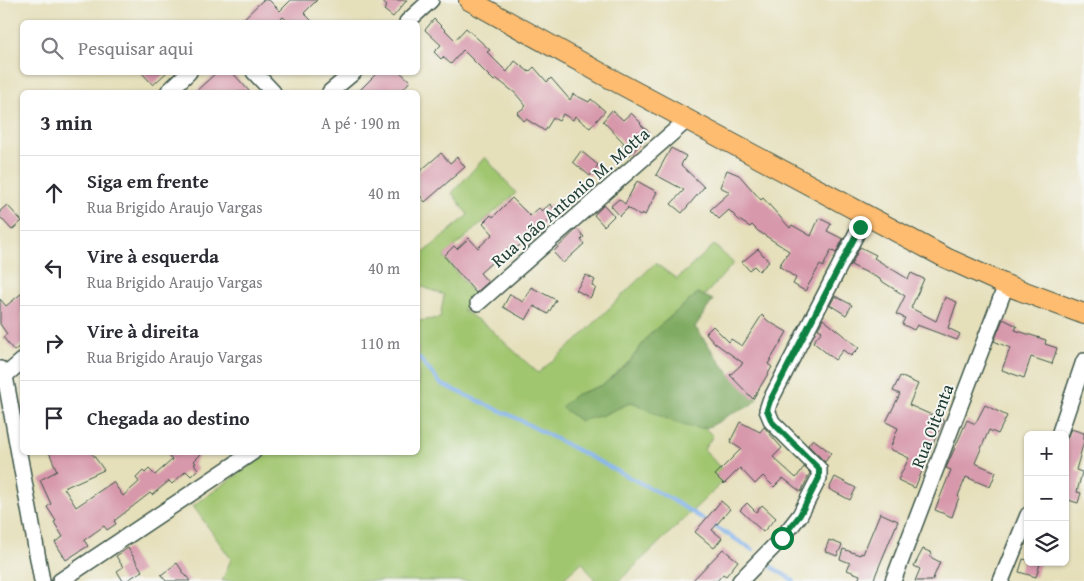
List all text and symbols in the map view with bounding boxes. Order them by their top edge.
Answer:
search box [20,20,420,75]
icon: search [38,34,66,62]
text: Pesquisar aqui [78,34,193,62]
text: 3 min [40,107,92,138]
text: A pé · 190 m [321,111,400,135]
street label: Rua João Antonio M. Motta [485,120,656,274]
text: Siga em frente [87,167,209,195]
icon: ahead [40,179,68,207]
text: 40 m [368,181,400,205]
text: Rua Brigido Araujo Vargas [87,195,263,219]
route end [849,216,872,239]
text: Vire à esquerda [87,242,219,270]
icon: left [40,254,68,282]
text: 40 m [368,256,400,280]
text: Rua Brigido Araujo Vargas [87,270,263,294]
text: Vire à direita [87,317,199,345]
icon: right [40,329,68,357]
text: 110 m [360,331,400,355]
text: Rua Brigido Araujo Vargas [87,345,263,369]
street label: Rua Oitenta [904,379,961,472]
icon: arrive [40,404,68,432]
text: Chegada ao destino [87,404,250,432]
map controls [1024,431,1069,566]
button: + [1024,431,1069,476]
button: − [1024,476,1069,521]
button: layers [1024,521,1069,566]
route start [771,527,794,550]

